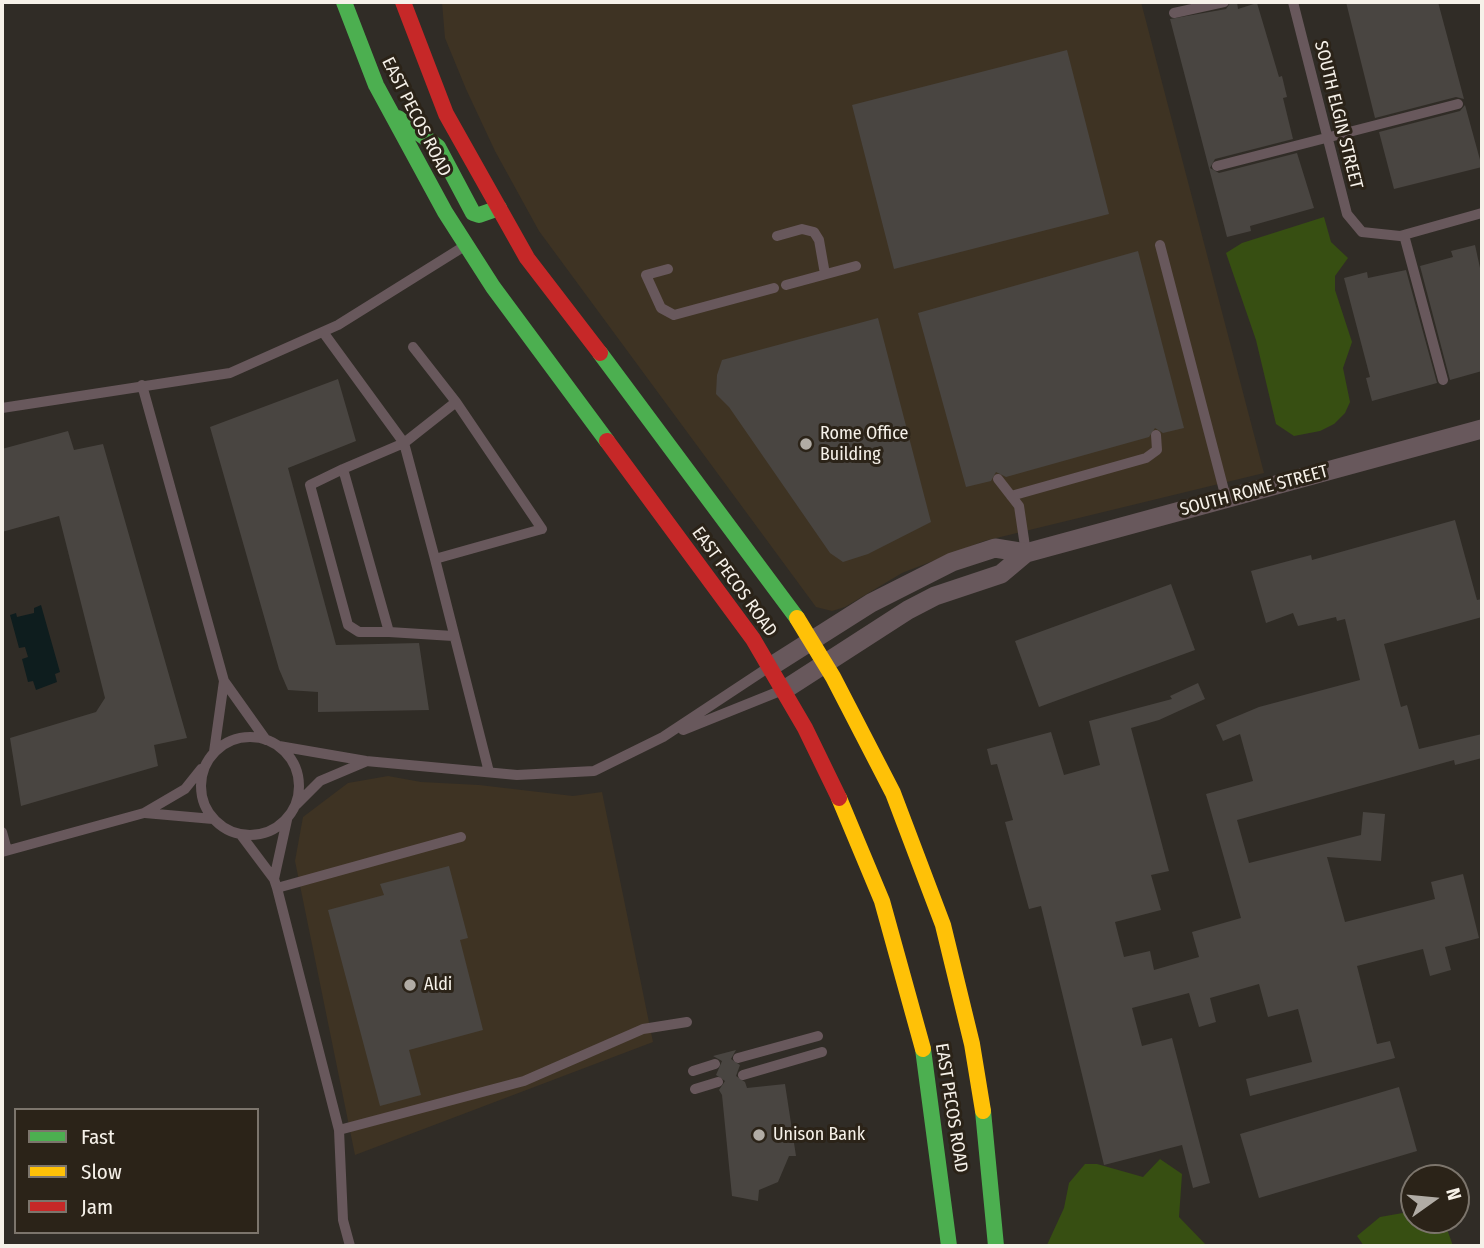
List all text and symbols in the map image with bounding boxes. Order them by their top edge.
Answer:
street label: SOUTH ELGIN STREET [1309,39,1367,191]
street label: EAST PECOS ROAD [377,54,455,180]
place label: Rome Office Building [820,423,908,466]
marker: Rome Office Building [798,436,814,452]
street label: SOUTH ROME STREET [1178,461,1330,521]
street label: EAST PECOS ROAD [687,523,781,641]
place label: Aldi [424,974,452,996]
marker: Aldi [402,977,418,993]
street label: EAST PECOS ROAD [930,1042,972,1174]
legend [14,1108,259,1234]
text: Fast [81,1124,115,1150]
place label: Unison Bank [773,1124,865,1146]
marker: Unison Bank [751,1127,767,1143]
text: Slow [81,1159,122,1185]
north arrow [1400,1164,1470,1234]
text: N [1441,1185,1466,1202]
text: Jam [81,1194,113,1220]

